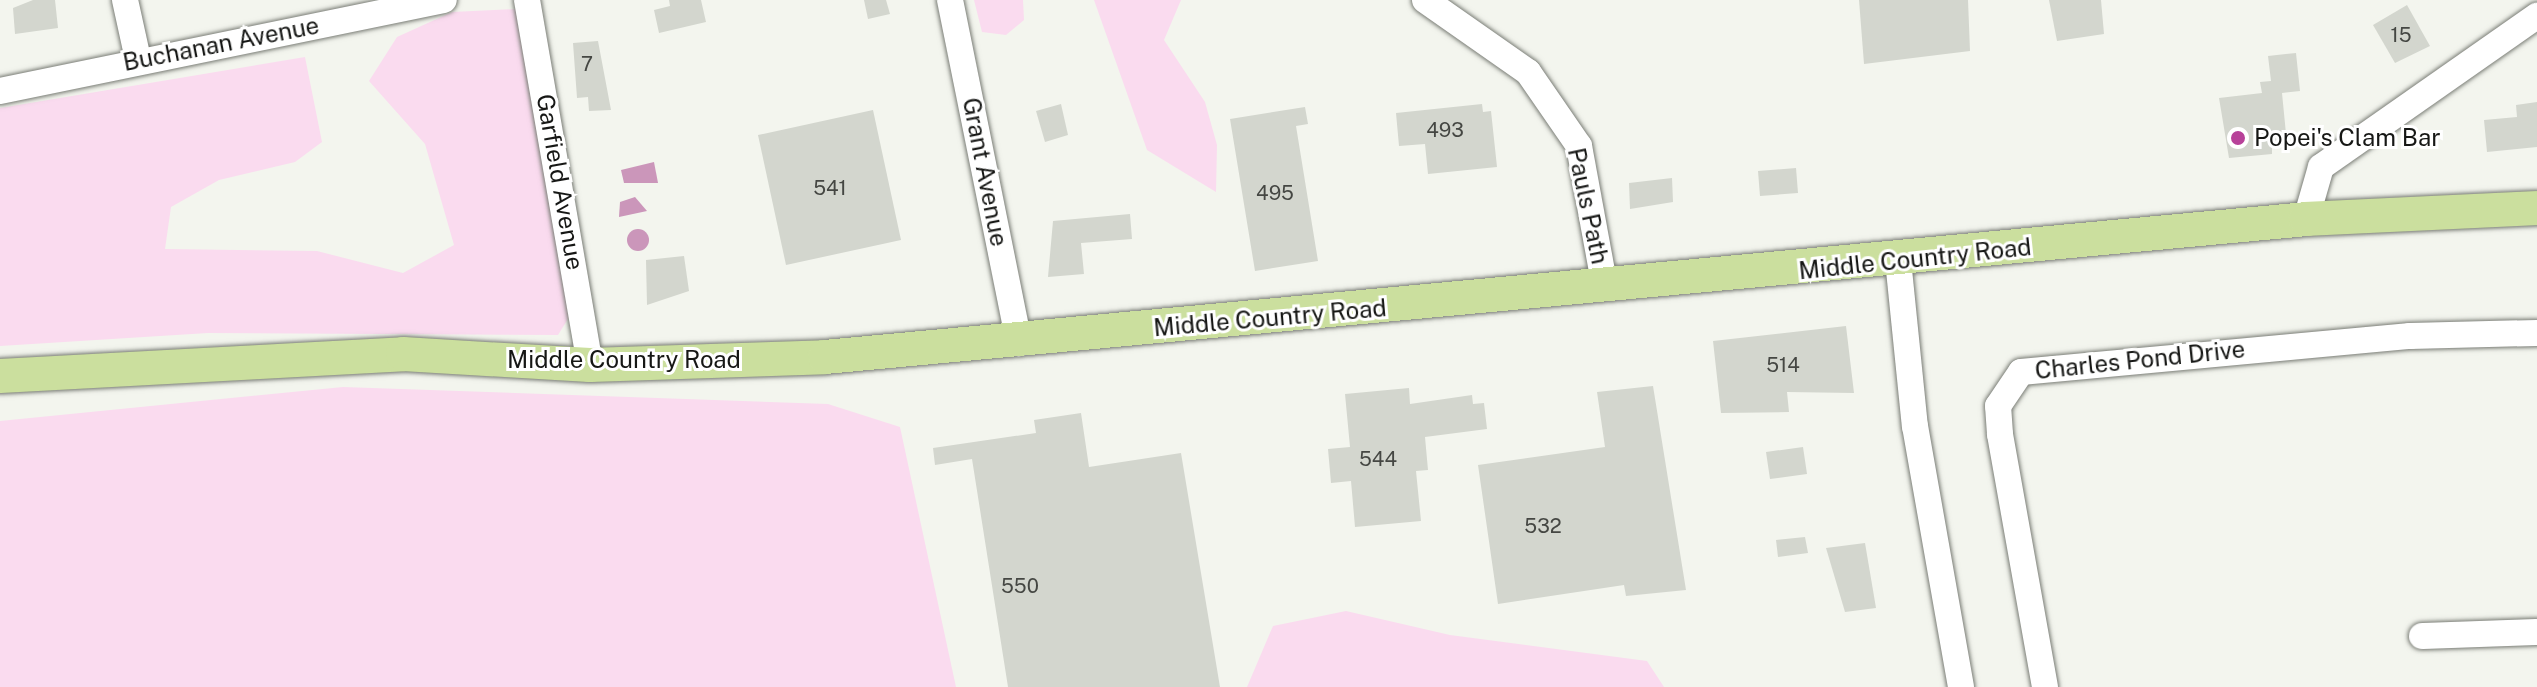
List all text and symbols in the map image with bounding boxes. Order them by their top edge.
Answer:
street label: Buchanan Avenue [120,11,322,77]
house number: 15 [2391,23,2411,47]
house number: 7 [581,52,593,76]
street label: Garfield Avenue [530,92,590,272]
street label: Grant Avenue [956,95,1014,249]
house number: 493 [1426,118,1464,142]
place label: Popei's Clam Bar [2254,124,2441,152]
marker: Popei's Clam Bar [2229,129,2247,147]
street label: Pauls Path [1562,145,1614,267]
house number: 541 [813,176,847,200]
house number: 495 [1256,181,1294,205]
street label: Middle Country Road [1797,232,2033,286]
street label: Middle Country Road [1152,293,1388,343]
street label: Charles Pond Drive [2033,335,2247,385]
street label: Middle Country Road [507,346,741,374]
house number: 514 [1766,353,1800,377]
house number: 544 [1359,447,1397,471]
house number: 532 [1524,514,1562,538]
house number: 550 [1001,574,1039,598]

